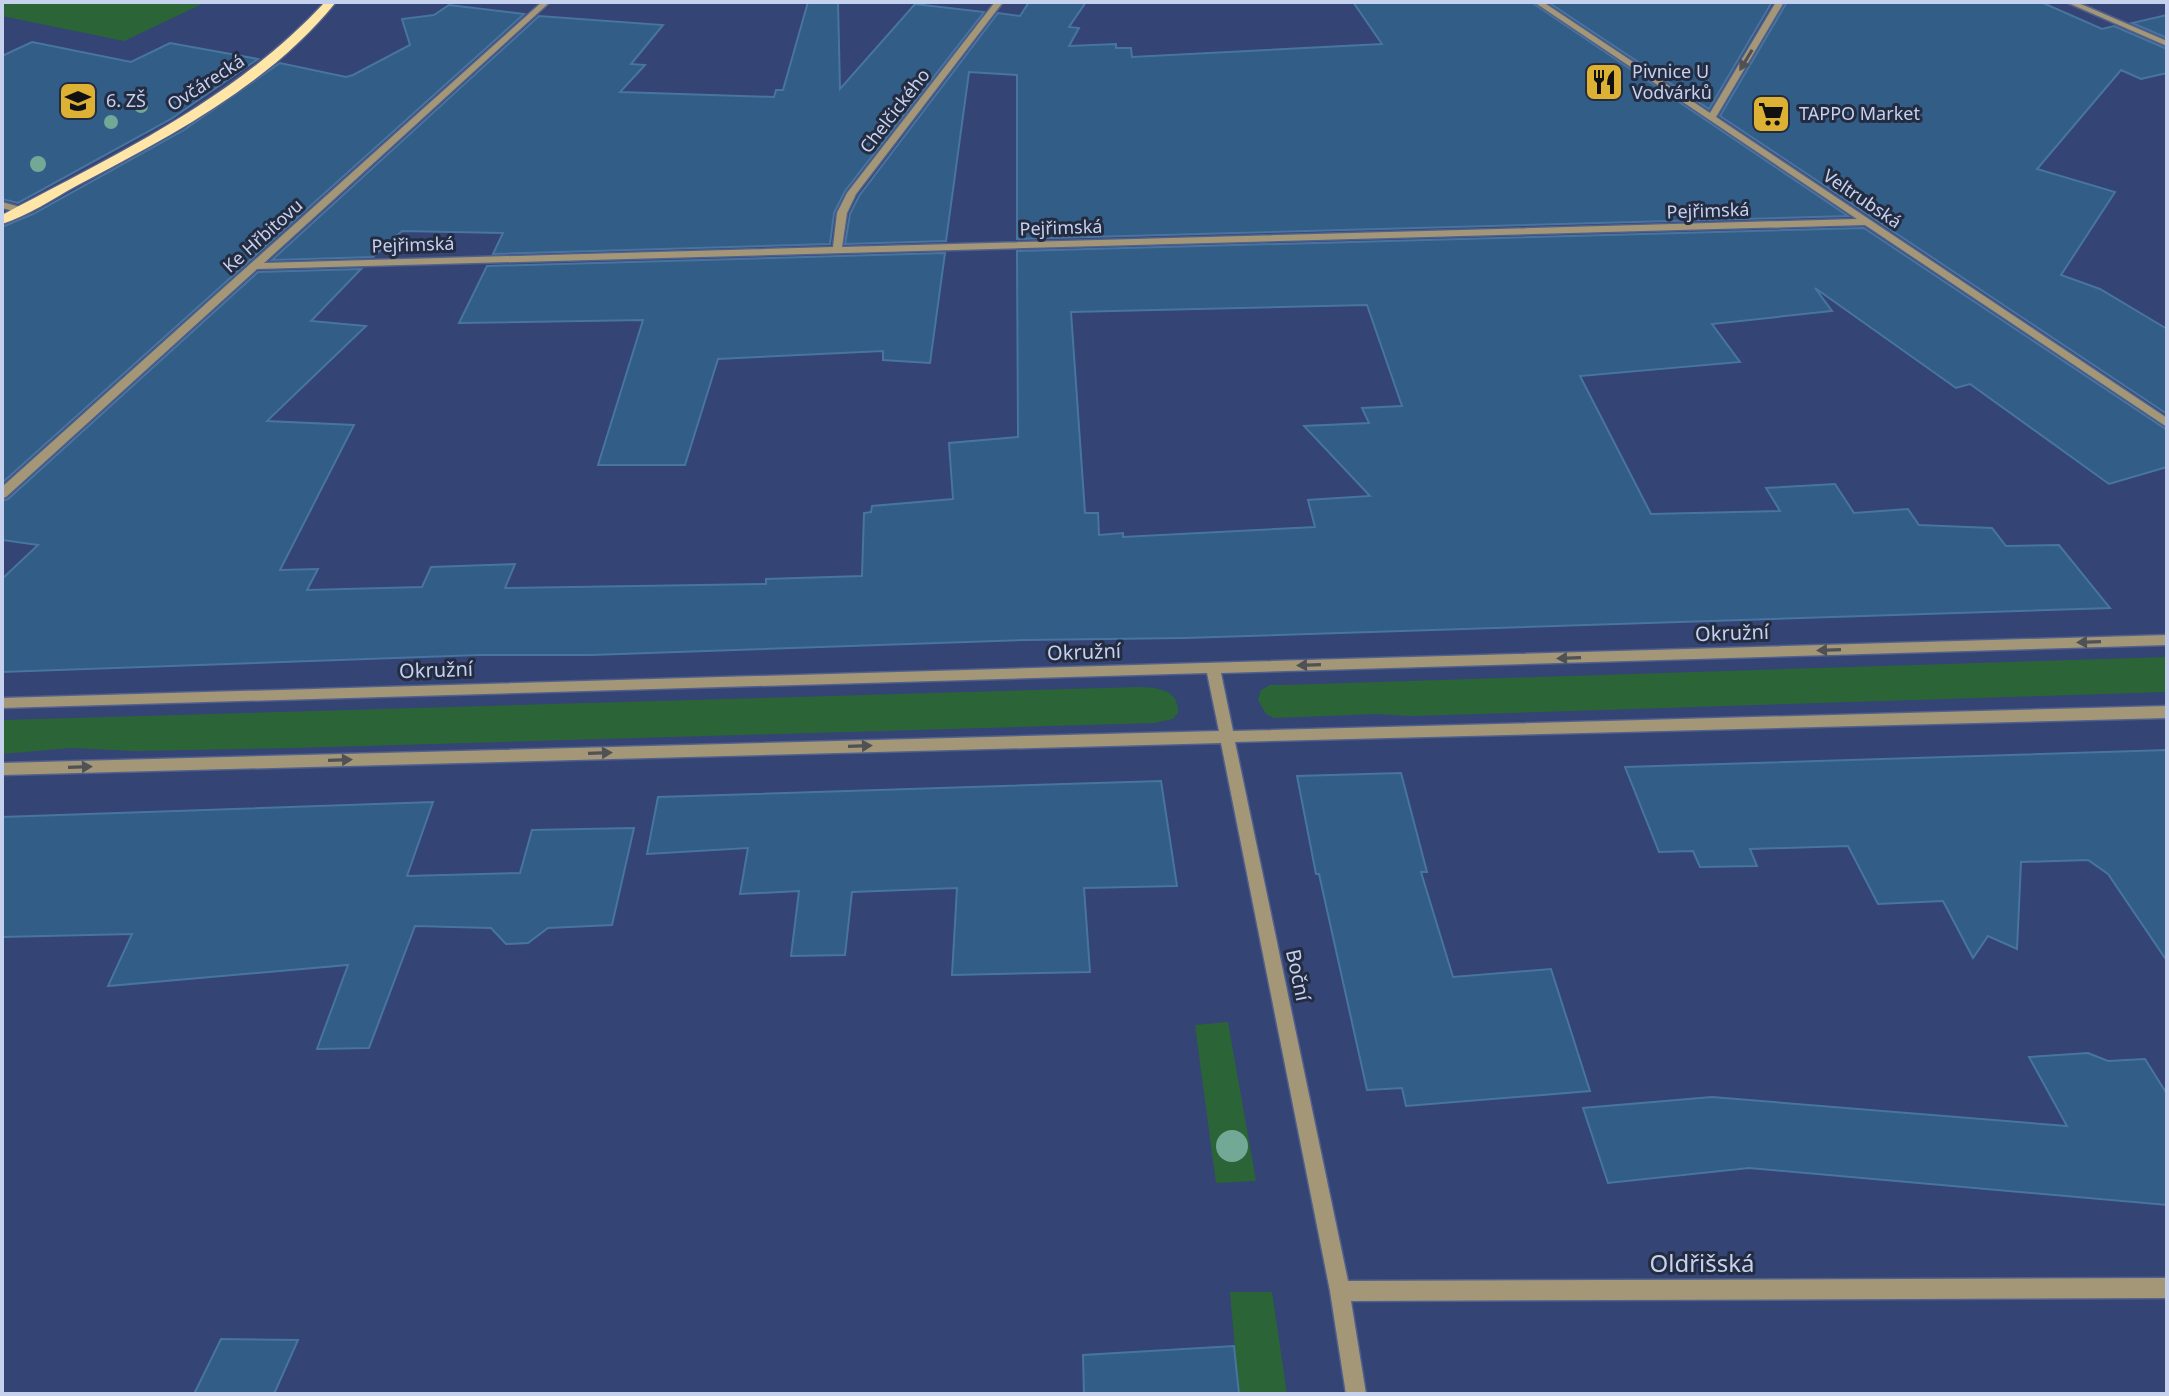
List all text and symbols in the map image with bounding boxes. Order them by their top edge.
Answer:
street label: Ovčárecká [162,48,249,116]
one-way arrow [1739,49,1753,71]
place label: Pivnice U Vodvárků [1632,59,1712,104]
restaurant icon: Pivnice U Vodvárků [1583,61,1625,103]
street label: Chelčického [854,63,935,158]
school or university icon: 6. ZŠ [57,80,99,122]
place label: 6. ZŠ [106,88,146,112]
supermarket icon: TAPPO Market [1750,93,1792,135]
place label: TAPPO Market [1799,101,1920,125]
street label: Veltrubská [1819,163,1906,233]
street label: Ke Hřbitovu [217,193,307,278]
street label: Pejřimská [1666,197,1750,223]
street label: Pejřimská [1019,214,1103,240]
street label: Pejřimská [371,231,455,257]
street label: Okružní [1695,618,1770,647]
one-way arrow [2076,636,2101,649]
street label: Okružní [1047,637,1122,666]
one-way arrow [1816,644,1841,656]
one-way arrow [1556,651,1581,664]
street label: Okružní [399,655,474,684]
one-way arrow [1296,659,1321,672]
one-way arrow [848,740,873,753]
one-way arrow [588,747,613,759]
one-way arrow [328,754,353,766]
one-way arrow [68,760,93,773]
street label: Boční [1280,947,1317,1004]
street label: Oldřišská [1649,1246,1755,1279]

